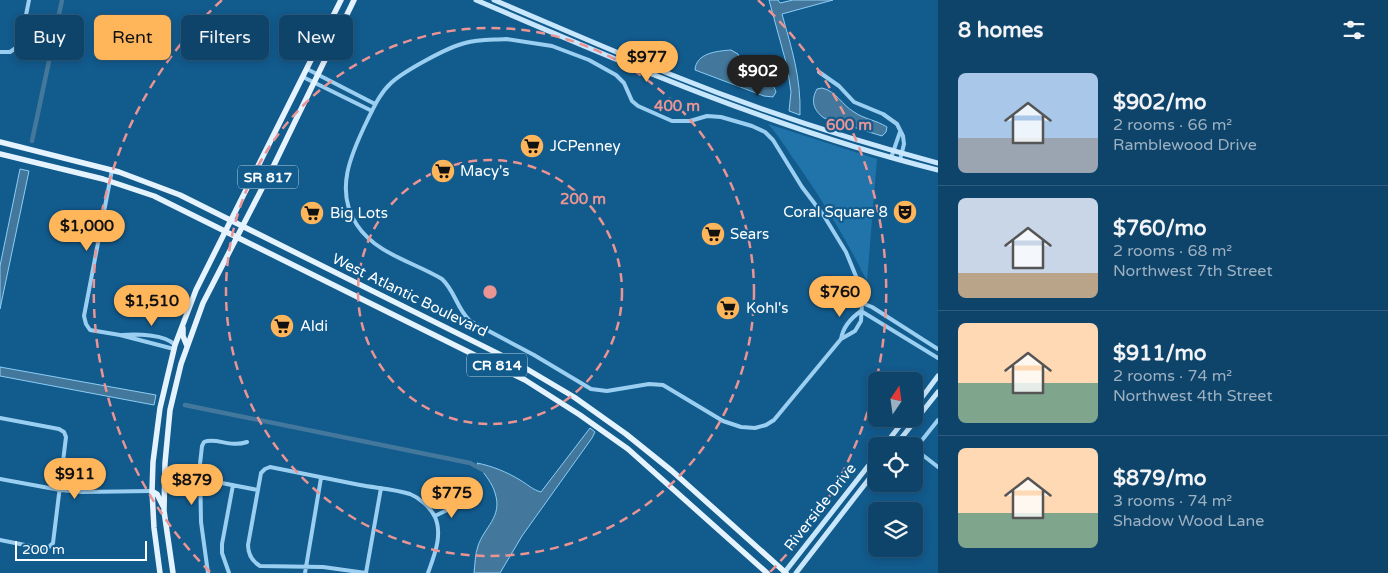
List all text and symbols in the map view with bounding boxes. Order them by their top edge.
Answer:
chip: Buy [15,15,84,60]
chip: Rent [94,15,171,60]
chip: Filters [181,15,269,60]
chip: New [279,15,353,60]
icon: filters [1340,16,1368,44]
text: 8 homes [958,18,1043,43]
pin: $977 [617,41,677,83]
text: $977 [627,47,667,67]
pin: $902 [728,54,788,97]
text: $902 [738,61,778,81]
text: $902/mo [1113,90,1207,115]
icon: home [998,93,1058,153]
text: 400 m [654,97,700,115]
text: 2 rooms · 66 m² [1113,115,1232,135]
text: 600 m [826,116,872,134]
supermarket icon: JCPenney [519,133,545,159]
text: Ramblewood Drive [1113,135,1257,155]
place label: JCPenney [550,137,621,155]
supermarket icon: Macy's [430,158,456,184]
place label: Macy's [460,162,510,180]
road number: SR 817 [238,166,298,188]
text: 200 m [560,190,606,208]
theatre icon: Coral Square 8 [892,199,918,225]
supermarket icon: Big Lots [299,200,325,226]
place label: Coral Square 8 [783,203,888,221]
place label: Big Lots [330,204,388,222]
pin: $1,000 [46,210,128,252]
text: $1,000 [60,216,114,236]
text: $760/mo [1113,216,1207,241]
icon: home [998,218,1058,278]
supermarket icon: Sears [700,221,726,247]
place label: Sears [730,225,769,243]
text: 2 rooms · 68 m² [1113,241,1232,261]
street label: West Atlantic Boulevard [329,249,491,341]
text: Northwest 7th Street [1113,261,1273,281]
pin: $760 [810,276,870,318]
text: $760 [820,282,860,302]
centre of rings [481,283,499,301]
pin: $1,510 [111,284,193,327]
text: $1,510 [125,291,179,311]
supermarket icon: Kohl's [715,295,741,321]
place label: Kohl's [746,299,789,317]
supermarket icon: Aldi [269,313,295,339]
place label: Aldi [300,317,328,335]
text: $911/mo [1113,341,1207,366]
icon: home [998,343,1058,403]
road number: CR 814 [467,354,527,376]
text: 2 rooms · 74 m² [1113,366,1232,386]
north arrow [868,372,922,428]
map controls [868,372,923,557]
text: Northwest 4th Street [1113,386,1273,406]
button: locate [868,437,923,492]
pin: $911 [45,458,105,500]
street label: Riverside Drive [780,460,860,554]
text: $911 [55,464,95,484]
pin: $879 [162,464,222,506]
text: $879/mo [1113,466,1207,491]
icon: home [998,468,1058,528]
text: $879 [172,470,212,490]
pin: $775 [422,476,482,519]
text: $775 [432,483,472,503]
text: 3 rooms · 74 m² [1113,491,1232,511]
button: layers [868,502,923,557]
text: Shadow Wood Lane [1113,511,1264,531]
scale bar [15,538,148,561]
text: 200 m [22,541,65,558]

